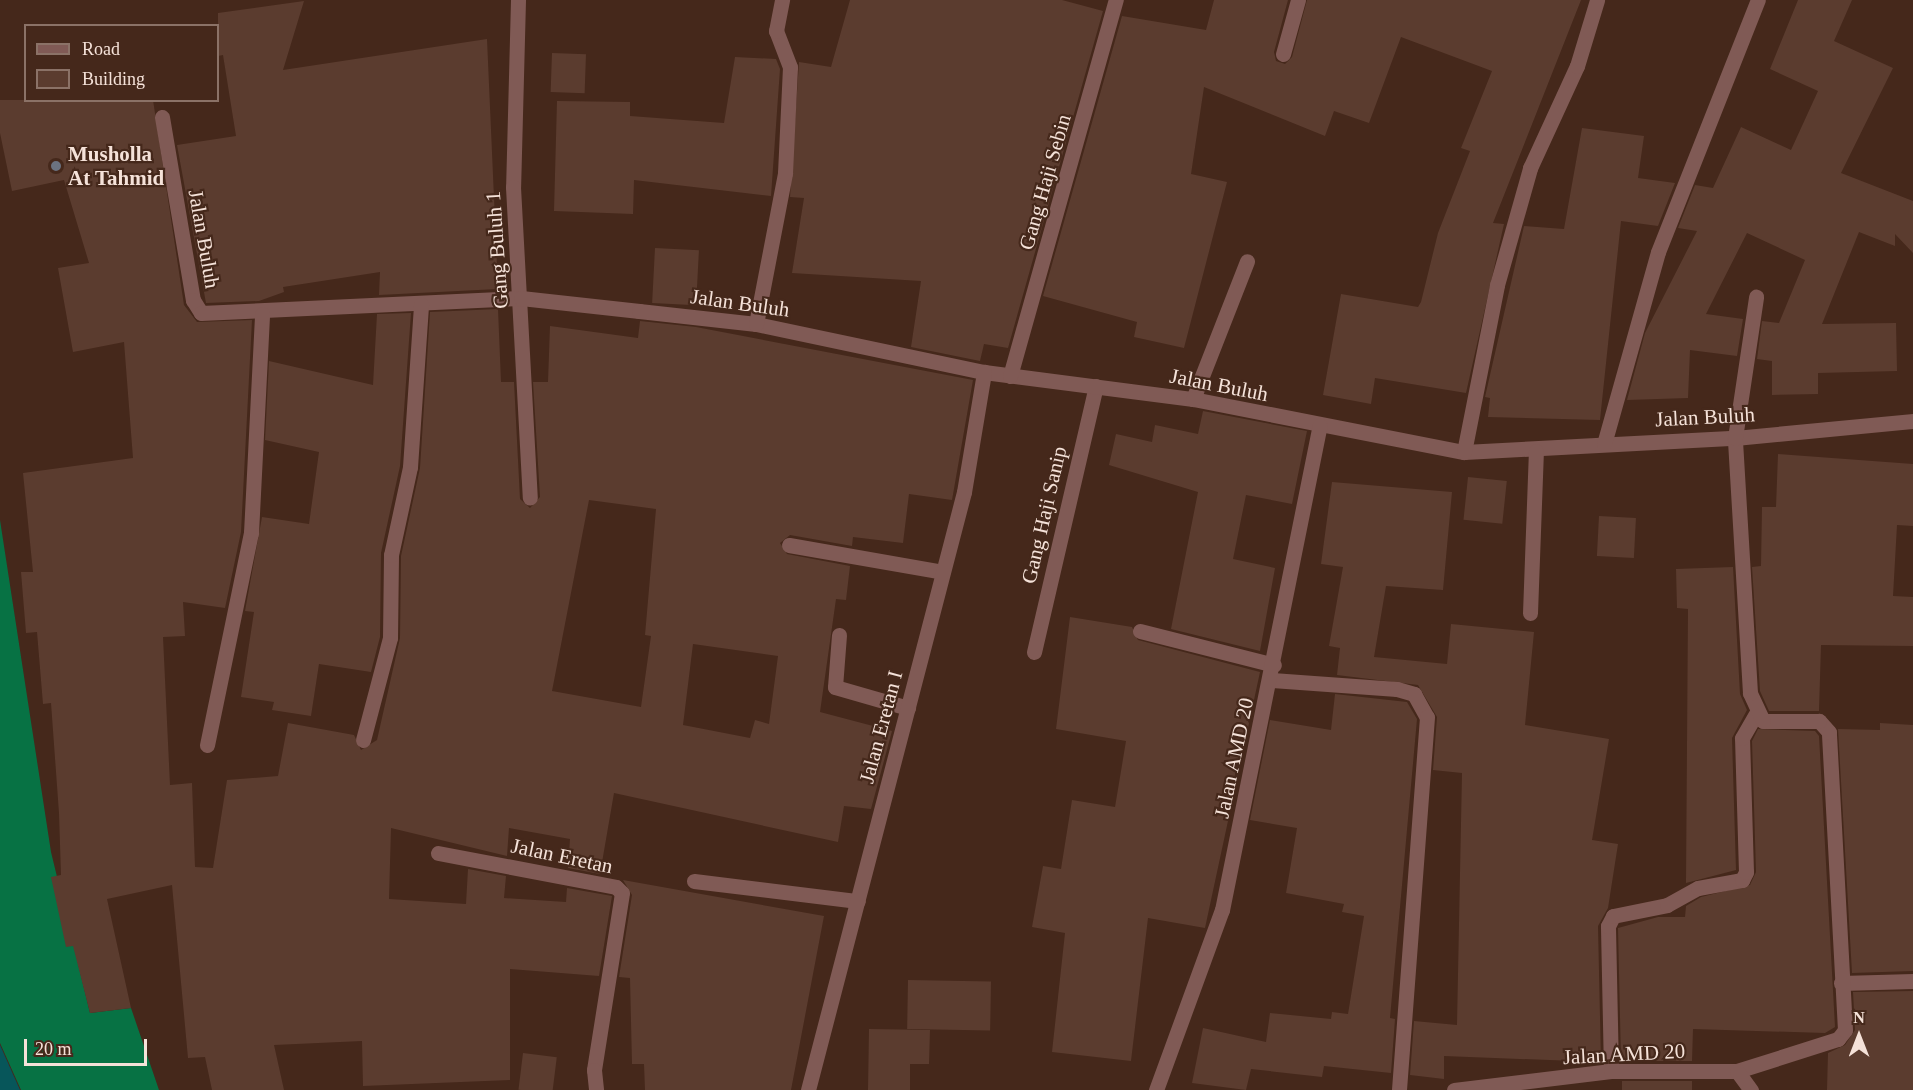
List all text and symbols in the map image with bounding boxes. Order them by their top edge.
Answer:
legend [24,24,219,102]
text: Road [82,39,120,59]
text: Building [82,69,145,89]
street label: Gang Haji Sebin [1014,111,1076,253]
place label: Musholla At Tahmid [68,141,165,191]
marker: Musholla At Tahmid [49,159,63,173]
street label: Jalan Buluh [183,188,225,290]
street label: Gang Buluh 1 [480,190,514,310]
street label: Jalan Buluh [689,284,791,322]
street label: Jalan Buluh [1168,363,1270,407]
street label: Jalan Buluh [1655,402,1755,432]
street label: Gang Haji Sanip [1016,444,1072,586]
street label: Jalan Eretan I [854,668,908,786]
street label: Jalan AMD 20 [1209,695,1259,821]
street label: Jalan Eretan [509,833,615,879]
north arrow [1829,1006,1889,1066]
text: N [1853,1009,1865,1026]
scale bar [27,1027,150,1065]
street label: Jalan AMD 20 [1562,1038,1686,1070]
text: 20 m [35,1039,72,1059]

